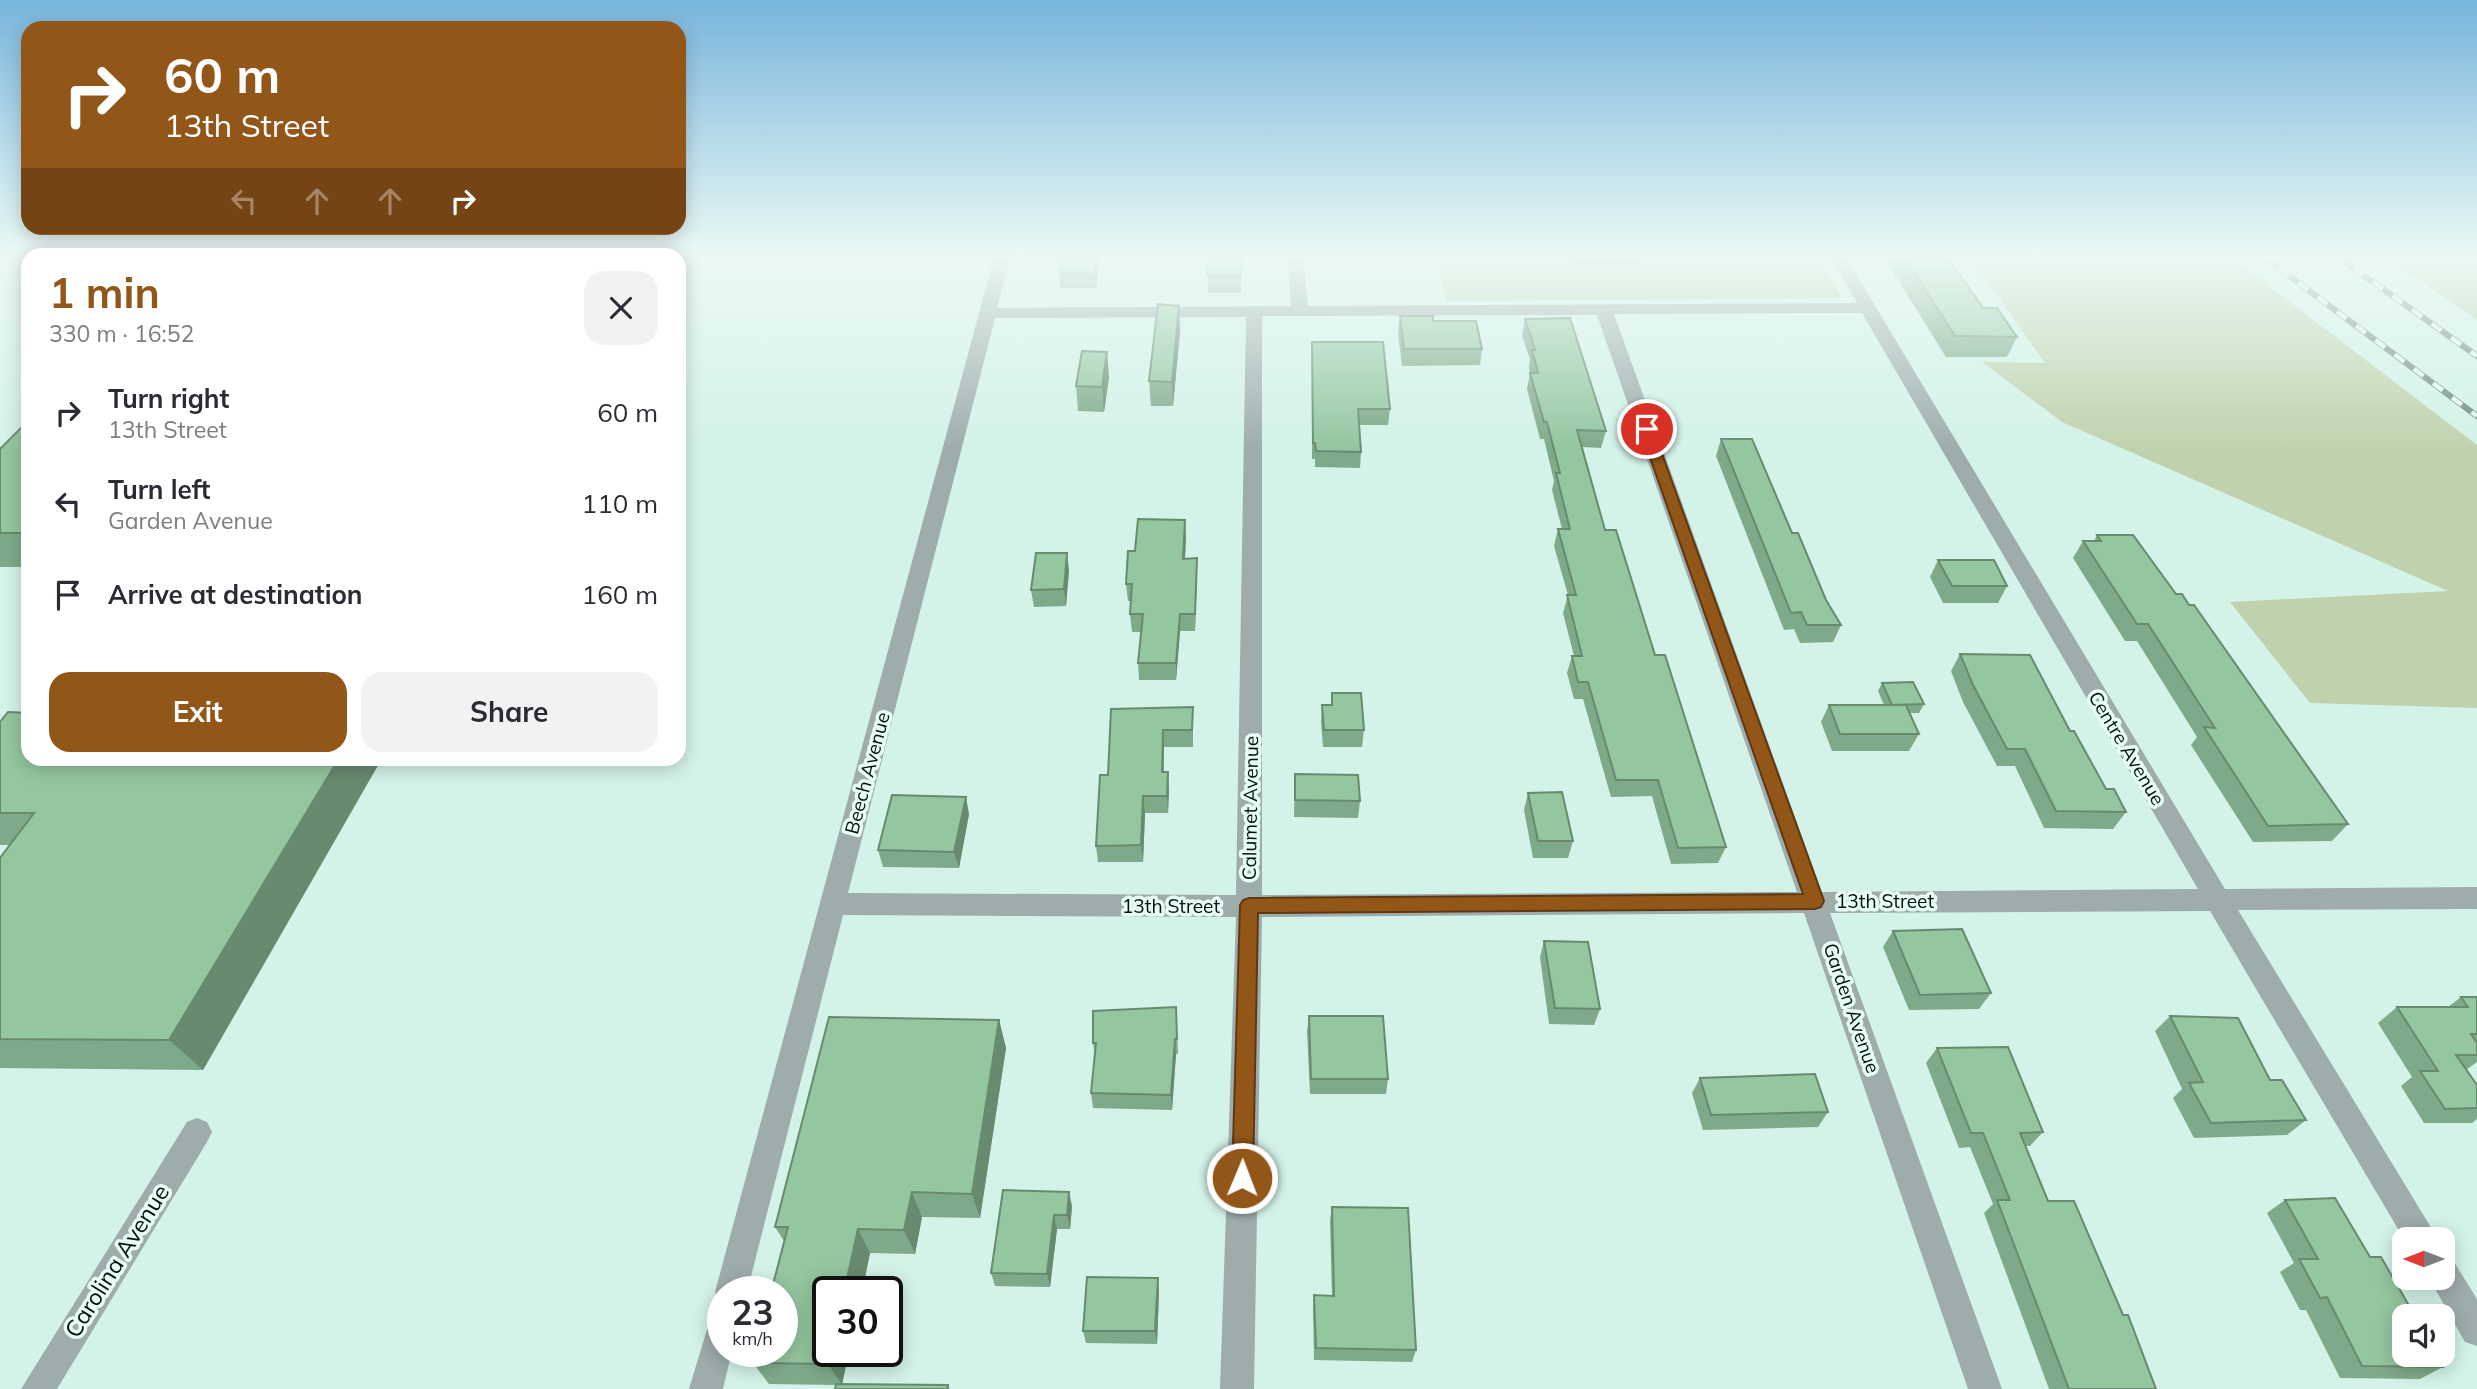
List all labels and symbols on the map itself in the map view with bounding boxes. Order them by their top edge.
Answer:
pin [1617,399,1677,459]
street label: Centre Avenue [2084,687,2170,809]
street label: Beech Avenue [839,709,895,837]
street label: Calumet Avenue [1237,736,1263,880]
street label: 13th Street [1836,889,1934,913]
street label: 13th Street [1122,894,1220,918]
street label: Garden Avenue [1819,940,1885,1076]
position arrow [1205,1141,1279,1215]
street label: Carolina Avenue [58,1179,175,1343]
north arrow [2392,1227,2455,1290]
speed limit sign: 30 [812,1276,903,1367]

